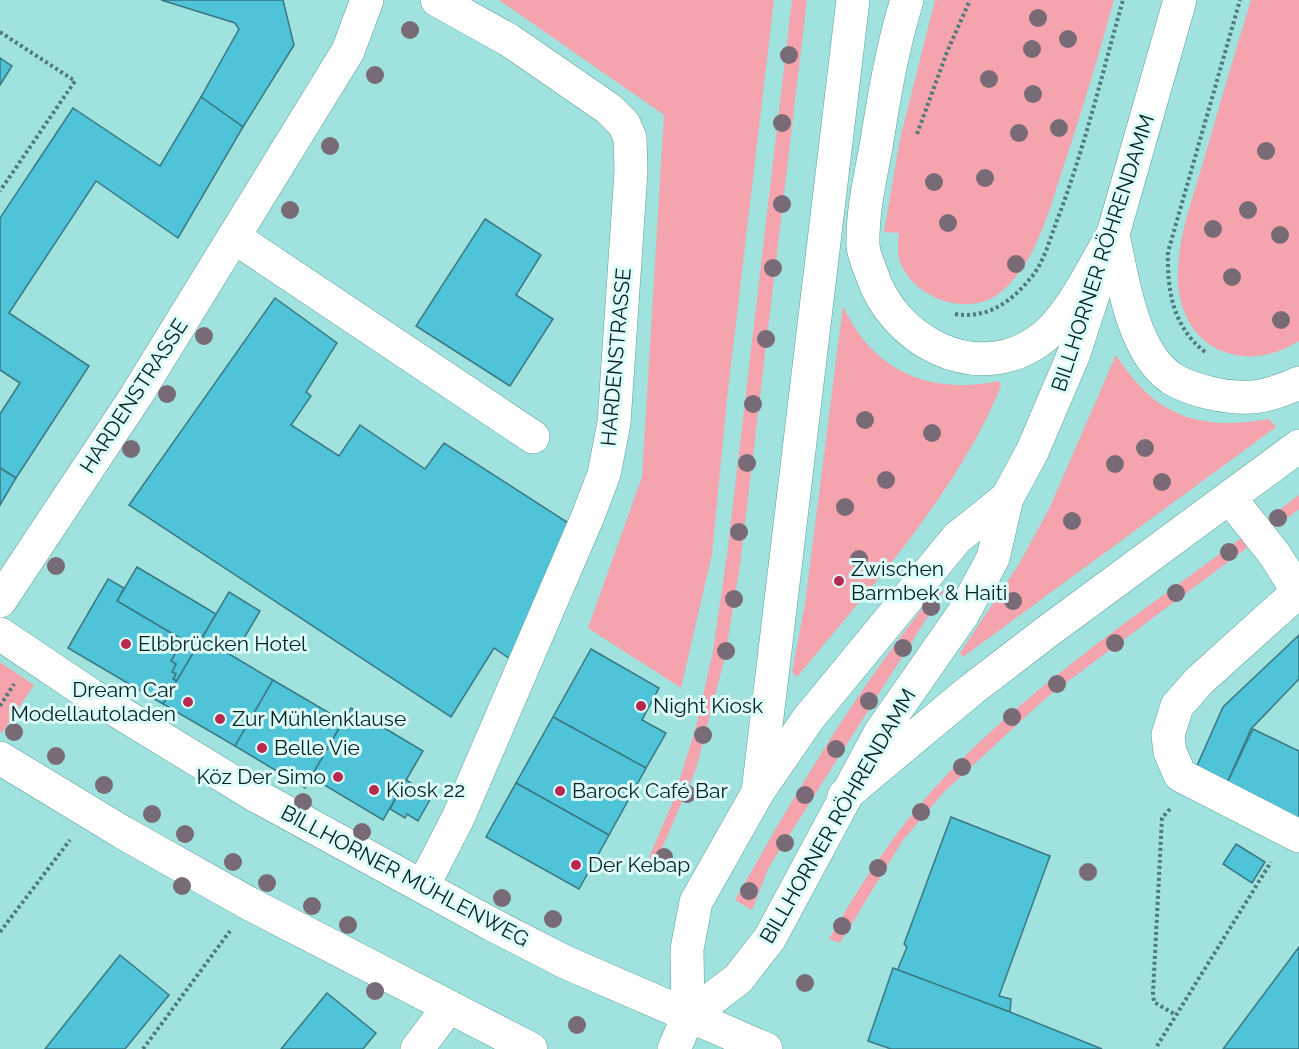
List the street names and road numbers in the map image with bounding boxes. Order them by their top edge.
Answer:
street label: BILLHORNER RÖHRENDAMM [1046,111,1159,395]
street label: HARDENSTRASSE [595,267,636,447]
street label: HARDENSTRASSE [74,314,193,478]
street label: BILLHORNER RÖHRENDAMM [754,684,921,948]
street label: BILLHORNER MÜHLENWEG [277,799,534,952]

